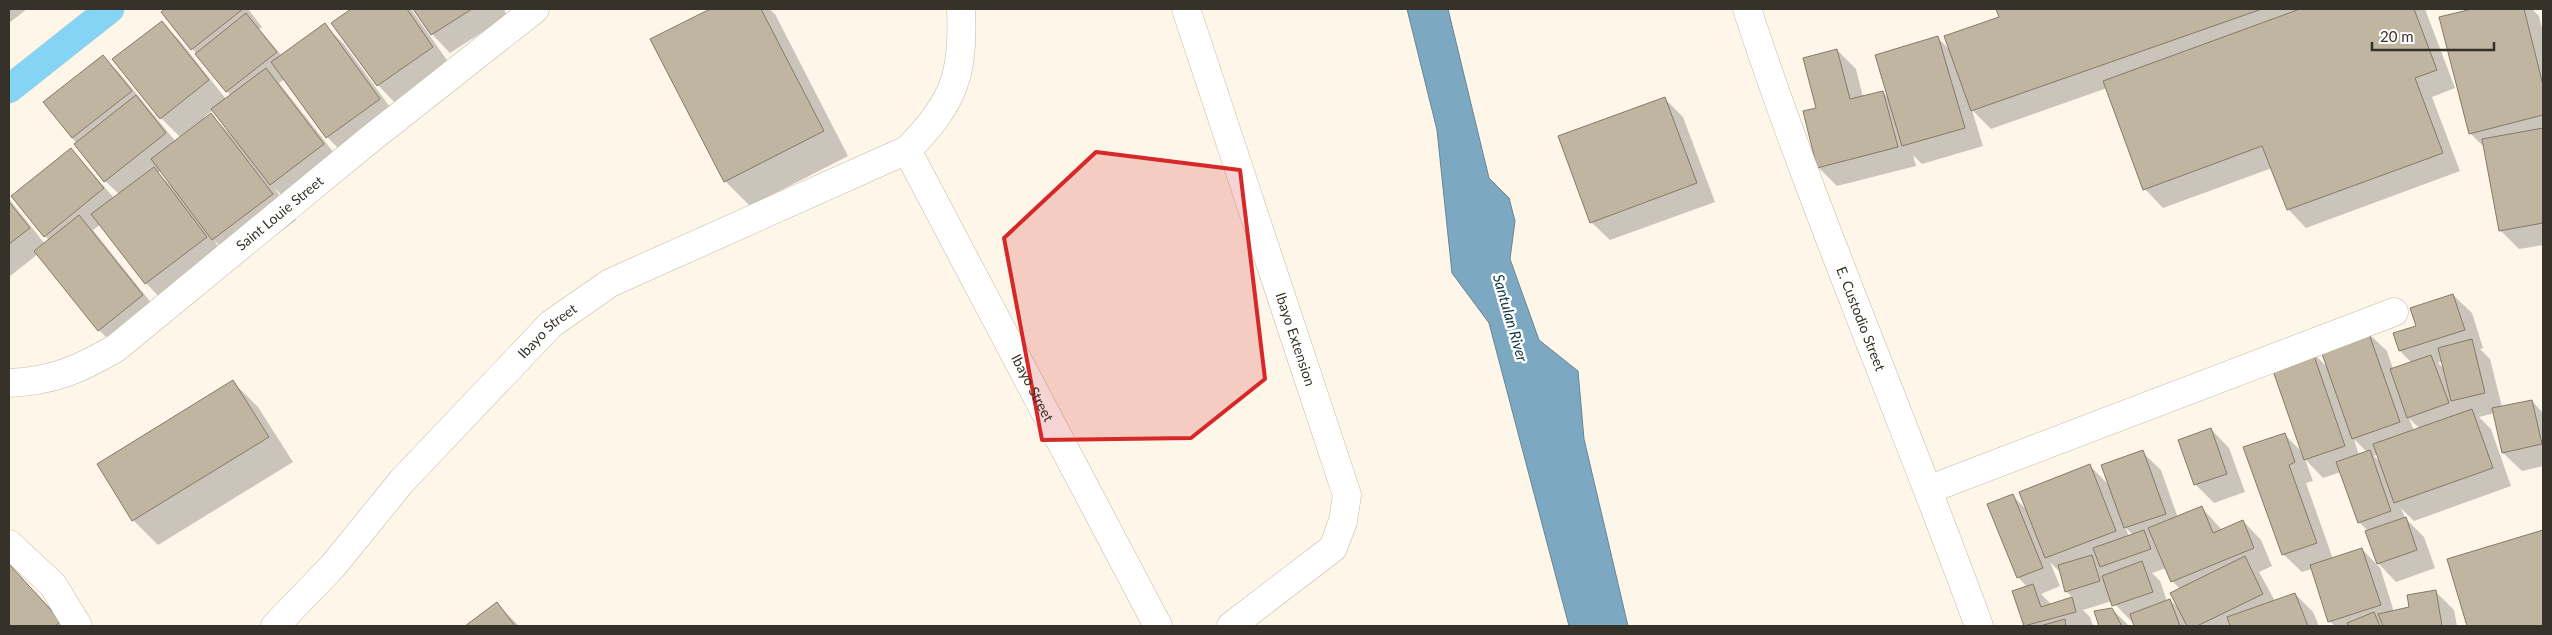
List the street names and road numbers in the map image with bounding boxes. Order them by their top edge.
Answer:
street label: Saint Louie Street [232,172,327,254]
street label: E. Custodio Street [1833,264,1889,373]
street label: Ibayo Extension [1273,290,1319,388]
street label: Ibayo Street [514,300,580,362]
street label: Ibayo Street [1008,351,1058,424]

